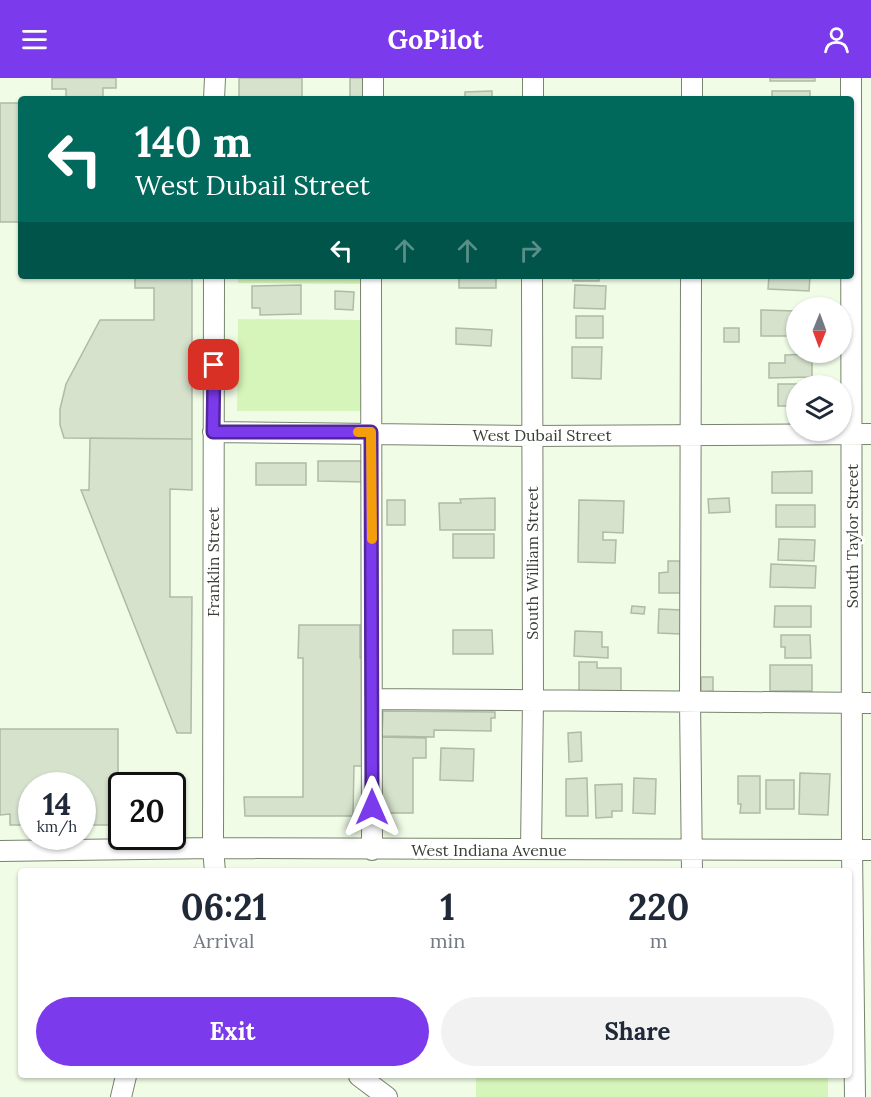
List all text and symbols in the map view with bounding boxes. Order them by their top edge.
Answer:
text: GoPilot [388,22,483,56]
icon: menu [18,23,51,56]
icon: person [820,23,853,56]
text: 140 m [135,115,251,169]
icon: left [36,120,114,198]
text: West Dubail Street [135,168,370,202]
icon: left [325,234,358,267]
icon: ahead [388,234,421,267]
icon: ahead [451,234,484,267]
icon: right [514,234,547,267]
north arrow [786,297,852,363]
map controls [786,297,852,441]
pin [188,339,239,390]
icon: arrive [197,348,230,381]
button: layers [786,375,852,441]
street label: West Dubail Street [472,425,612,445]
street label: South Taylor Street [842,463,862,608]
street label: South William Street [522,485,542,640]
street label: Franklin Street [203,506,223,617]
speed limit sign: 20 [108,772,186,850]
position arrow [340,775,404,839]
text: 14 [43,785,71,823]
text: km/h [37,817,77,836]
street label: West Indiana Avenue [411,840,567,860]
text: 06:21 [181,884,267,930]
text: 1 [440,884,455,930]
text: 220 [628,884,689,930]
text: Arrival [193,928,254,953]
text: min [430,928,465,953]
text: m [650,928,668,953]
button: Exit [36,997,429,1066]
button: Share [441,997,834,1066]

